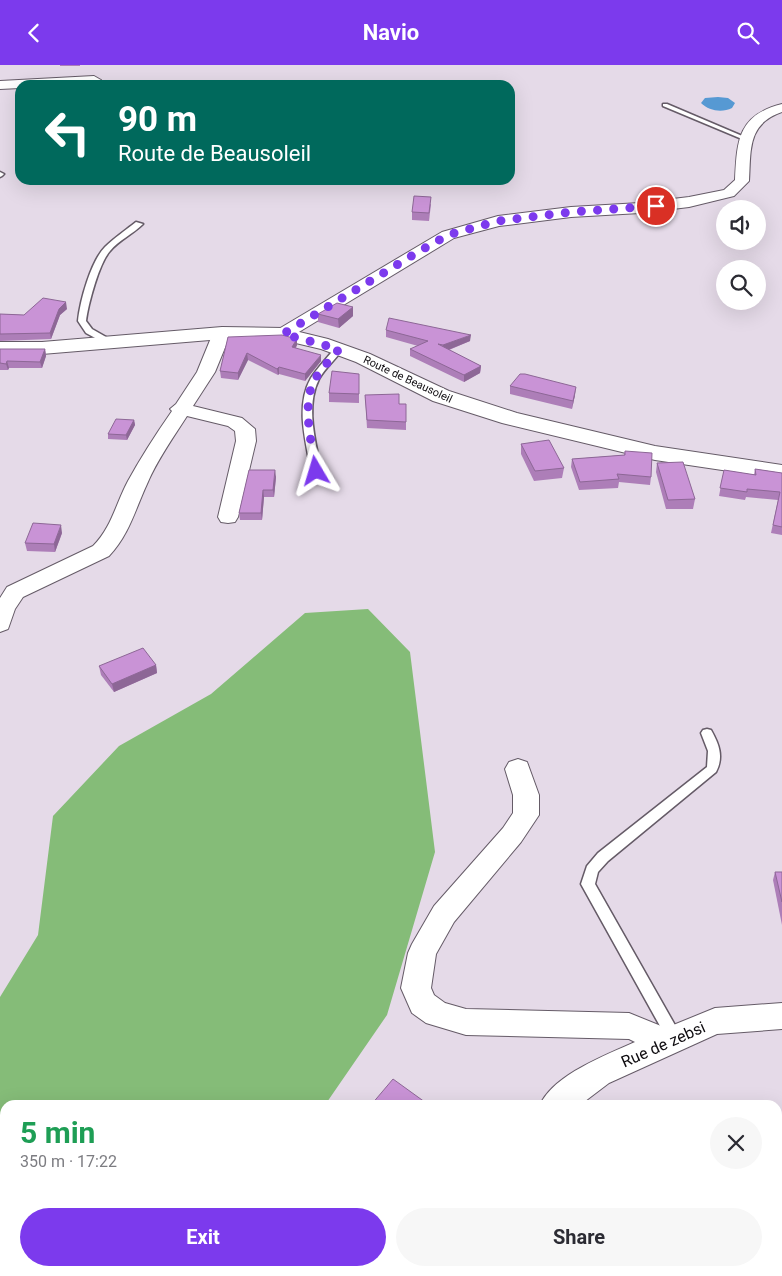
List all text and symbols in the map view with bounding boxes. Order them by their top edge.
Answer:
icon: back [20,19,48,47]
icon: search [734,19,762,47]
text: Navio [363,20,419,45]
text: 90 m [118,99,197,140]
icon: left [35,100,100,165]
text: Route de Beausoleil [118,141,311,166]
pin [635,185,677,227]
icon: arrive [642,192,670,220]
map controls [716,200,766,310]
button: sound [716,200,766,250]
button: search [716,260,766,310]
street label: Route de Beausoleil [361,353,454,406]
position arrow [289,444,341,496]
street label: Rue de zebsi [618,1017,708,1071]
text: 5 min [20,1115,95,1150]
button: close [710,1117,762,1169]
text: 350 m · 17:22 [20,1152,117,1171]
button: Exit [20,1208,386,1266]
button: Share [396,1208,762,1266]

